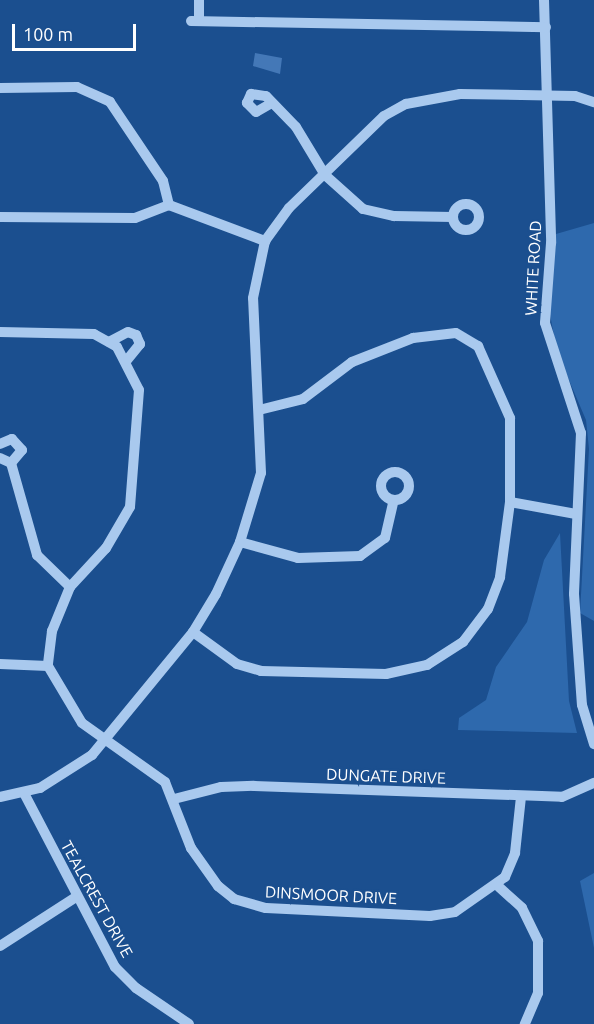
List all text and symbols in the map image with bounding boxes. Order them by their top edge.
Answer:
scale bar [15,12,140,50]
text: 100 m [23,24,73,44]
street label: WHITE ROAD [521,220,545,316]
street label: DUNGATE DRIVE [326,764,446,788]
street label: TEALCREST DRIVE [57,837,137,961]
street label: DINSMOOR DRIVE [265,882,397,908]

